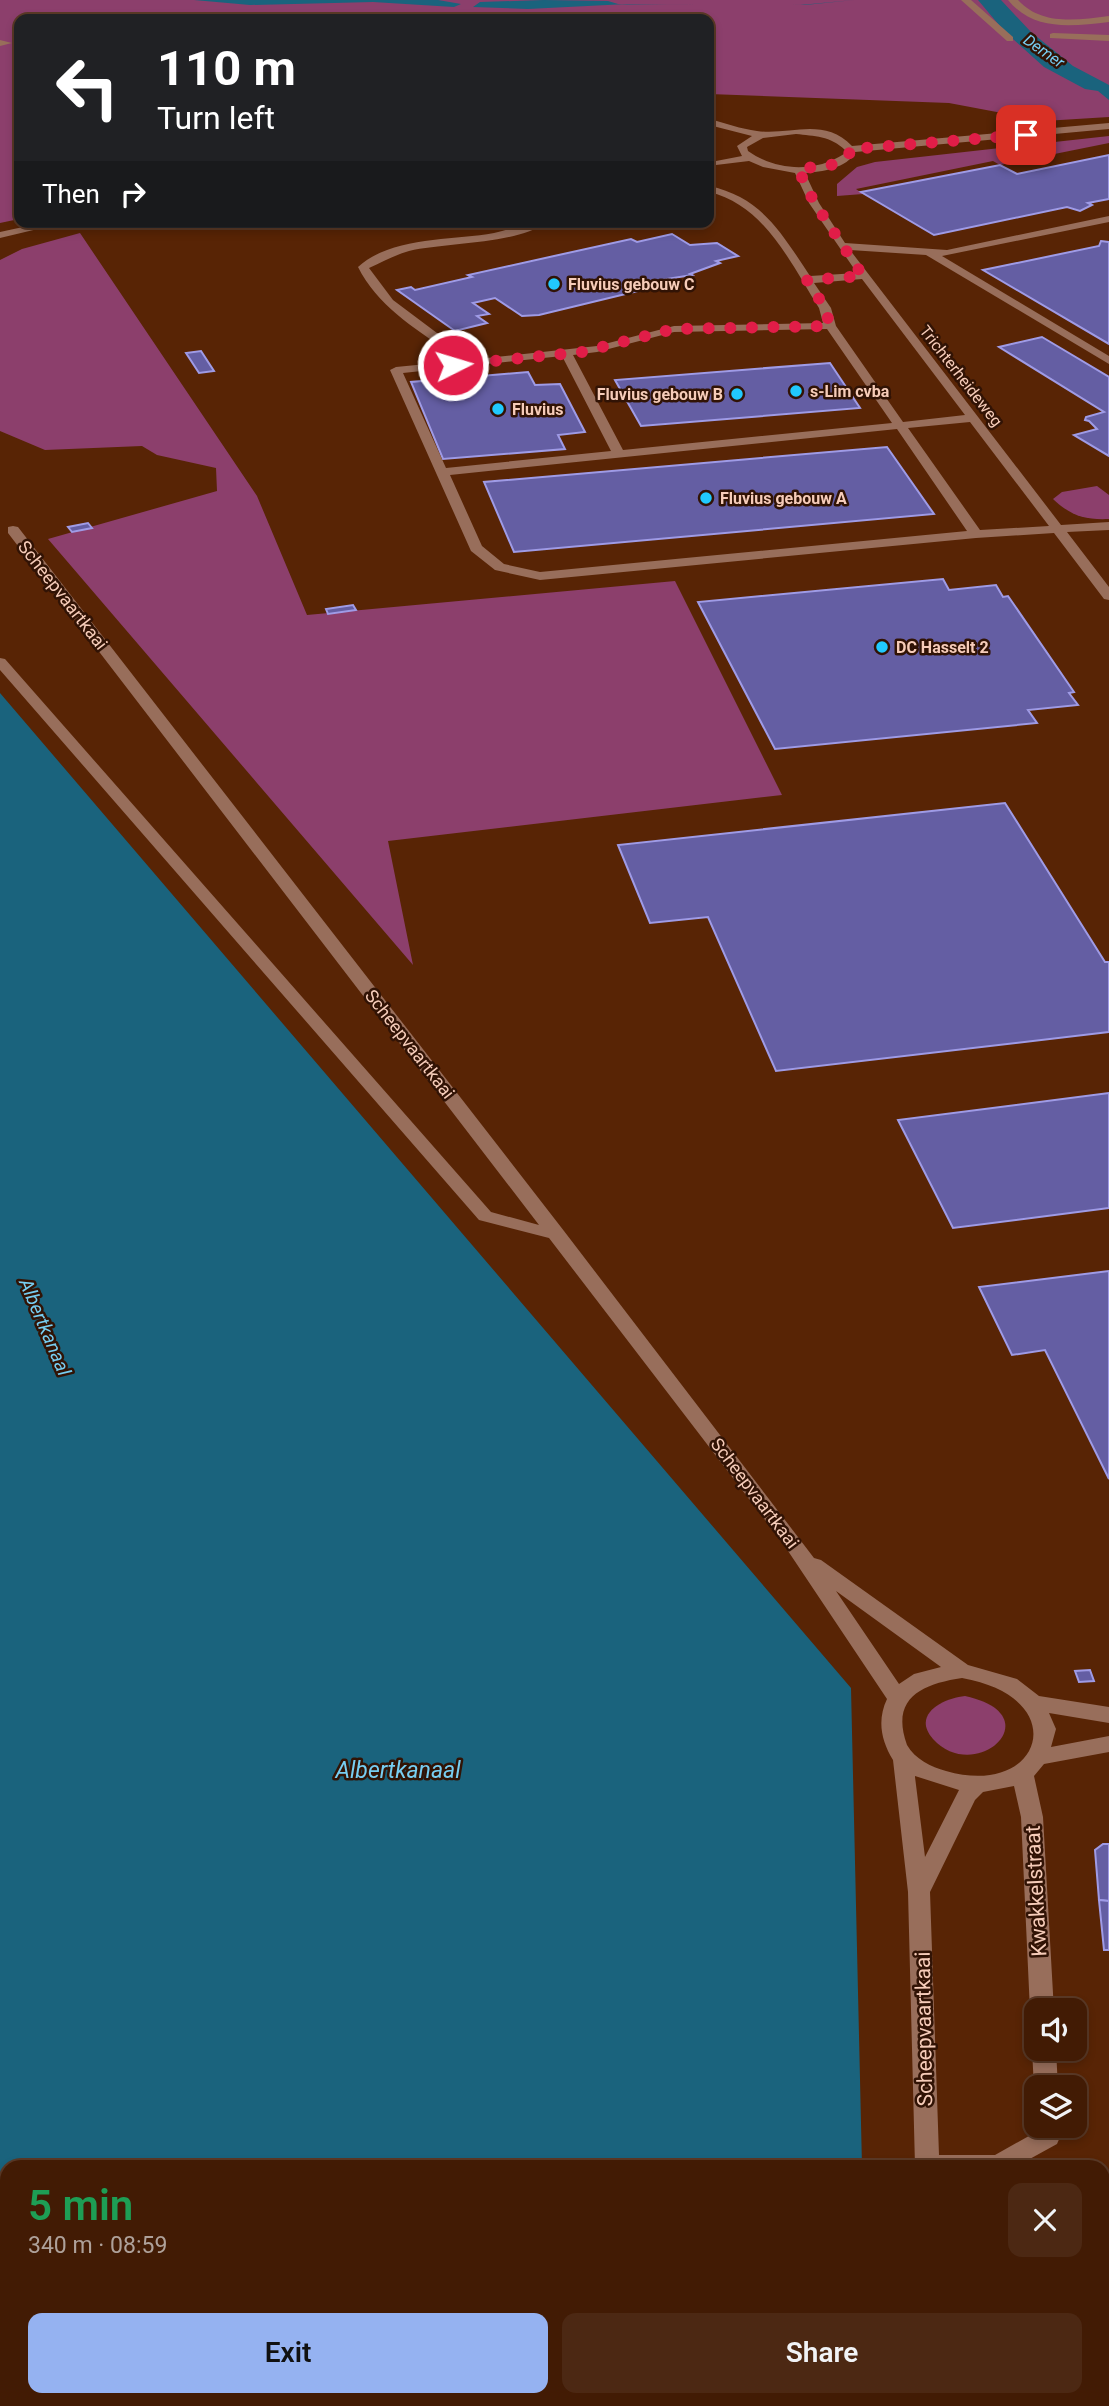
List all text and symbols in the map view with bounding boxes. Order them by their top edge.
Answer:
water label: Demer [1020,30,1069,72]
text: 110 m [157,40,296,97]
icon: left [42,42,133,133]
text: Turn left [157,99,275,137]
pin [996,105,1056,165]
icon: arrive [1007,116,1045,154]
icon: right [114,175,152,213]
text: Then [42,179,100,209]
place label: Fluvius gebouw C [568,275,694,294]
marker: Fluvius gebouw C [546,276,562,292]
street label: Trichterheideweg [916,322,1006,430]
position arrow [416,328,490,402]
place label: s-Lim cvba [810,382,890,401]
marker: s-Lim cvba [788,383,804,399]
place label: Fluvius gebouw B [597,385,723,404]
marker: Fluvius gebouw B [729,386,745,402]
place label: Fluvius [512,400,564,419]
marker: Fluvius [490,401,506,417]
place label: Fluvius gebouw A [720,489,847,508]
marker: Fluvius gebouw A [698,490,714,506]
street label: Scheepvaartkaai [14,536,112,654]
place label: DC Hasselt 2 [896,638,989,657]
marker: DC Hasselt 2 [874,639,890,655]
street label: Scheepvaartkaai [361,985,459,1103]
water label: Albertkanaal [14,1274,76,1380]
street label: Scheepvaartkaai [707,1434,803,1552]
water label: Albertkanaal [334,1757,461,1784]
street label: Kwakkelstraat [1021,1825,1051,1957]
street label: Scheepvaartkaai [911,1951,937,2107]
map controls [1024,1998,1087,2138]
button: sound [1024,1998,1087,2061]
button: layers [1024,2075,1087,2138]
text: 5 min [28,2181,133,2230]
button: close [1008,2183,1082,2257]
text: 340 m · 08:59 [28,2232,167,2259]
button: Exit [28,2313,548,2393]
button: Share [562,2313,1082,2393]

